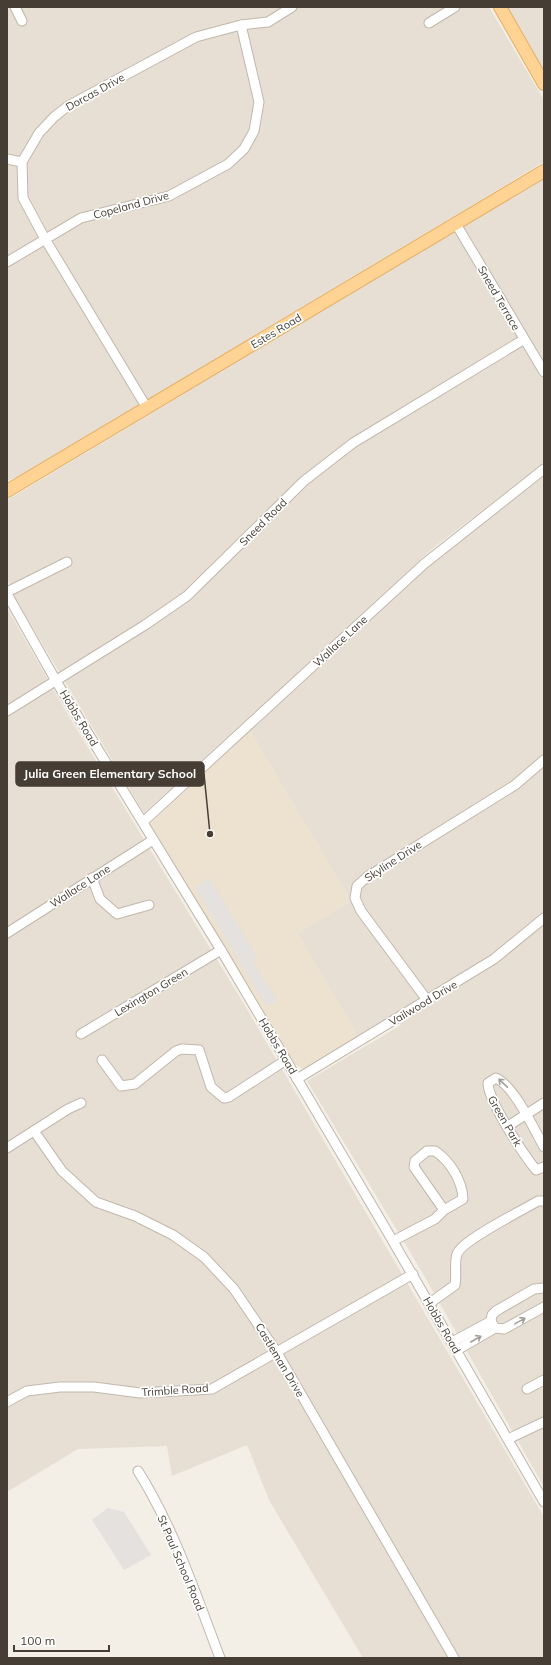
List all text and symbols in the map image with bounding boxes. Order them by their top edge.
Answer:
street label: Dorcas Drive [63,70,127,114]
street label: Copeland Drive [92,188,170,222]
street label: Sneed Terrace [475,263,523,333]
street label: Estes Road [248,310,304,352]
street label: Sneed Road [236,495,290,549]
street label: Wallace Lane [310,612,370,670]
street label: Hobbs Road [57,687,101,749]
callout: Julia Green Elementary School [16,762,204,786]
text: Julia Green Elementary School [24,766,196,781]
street label: Skyline Drive [362,837,424,885]
street label: Wallace Lane [47,861,113,911]
street label: Lexington Green [112,965,190,1019]
street label: Vailwood Drive [386,977,460,1029]
street label: Hobbs Road [256,1015,300,1077]
one-way arrow [498,1079,508,1088]
street label: Green Park [485,1093,525,1149]
street label: Hobbs Road [420,1294,464,1356]
one-way arrow [514,1316,526,1324]
street label: Castleman Drive [252,1320,308,1400]
one-way arrow [470,1334,482,1342]
street label: Trimble Road [141,1381,209,1399]
street label: St Paul School Road [155,1513,207,1613]
scale bar [14,1627,109,1653]
text: 100 m [20,1633,55,1648]

